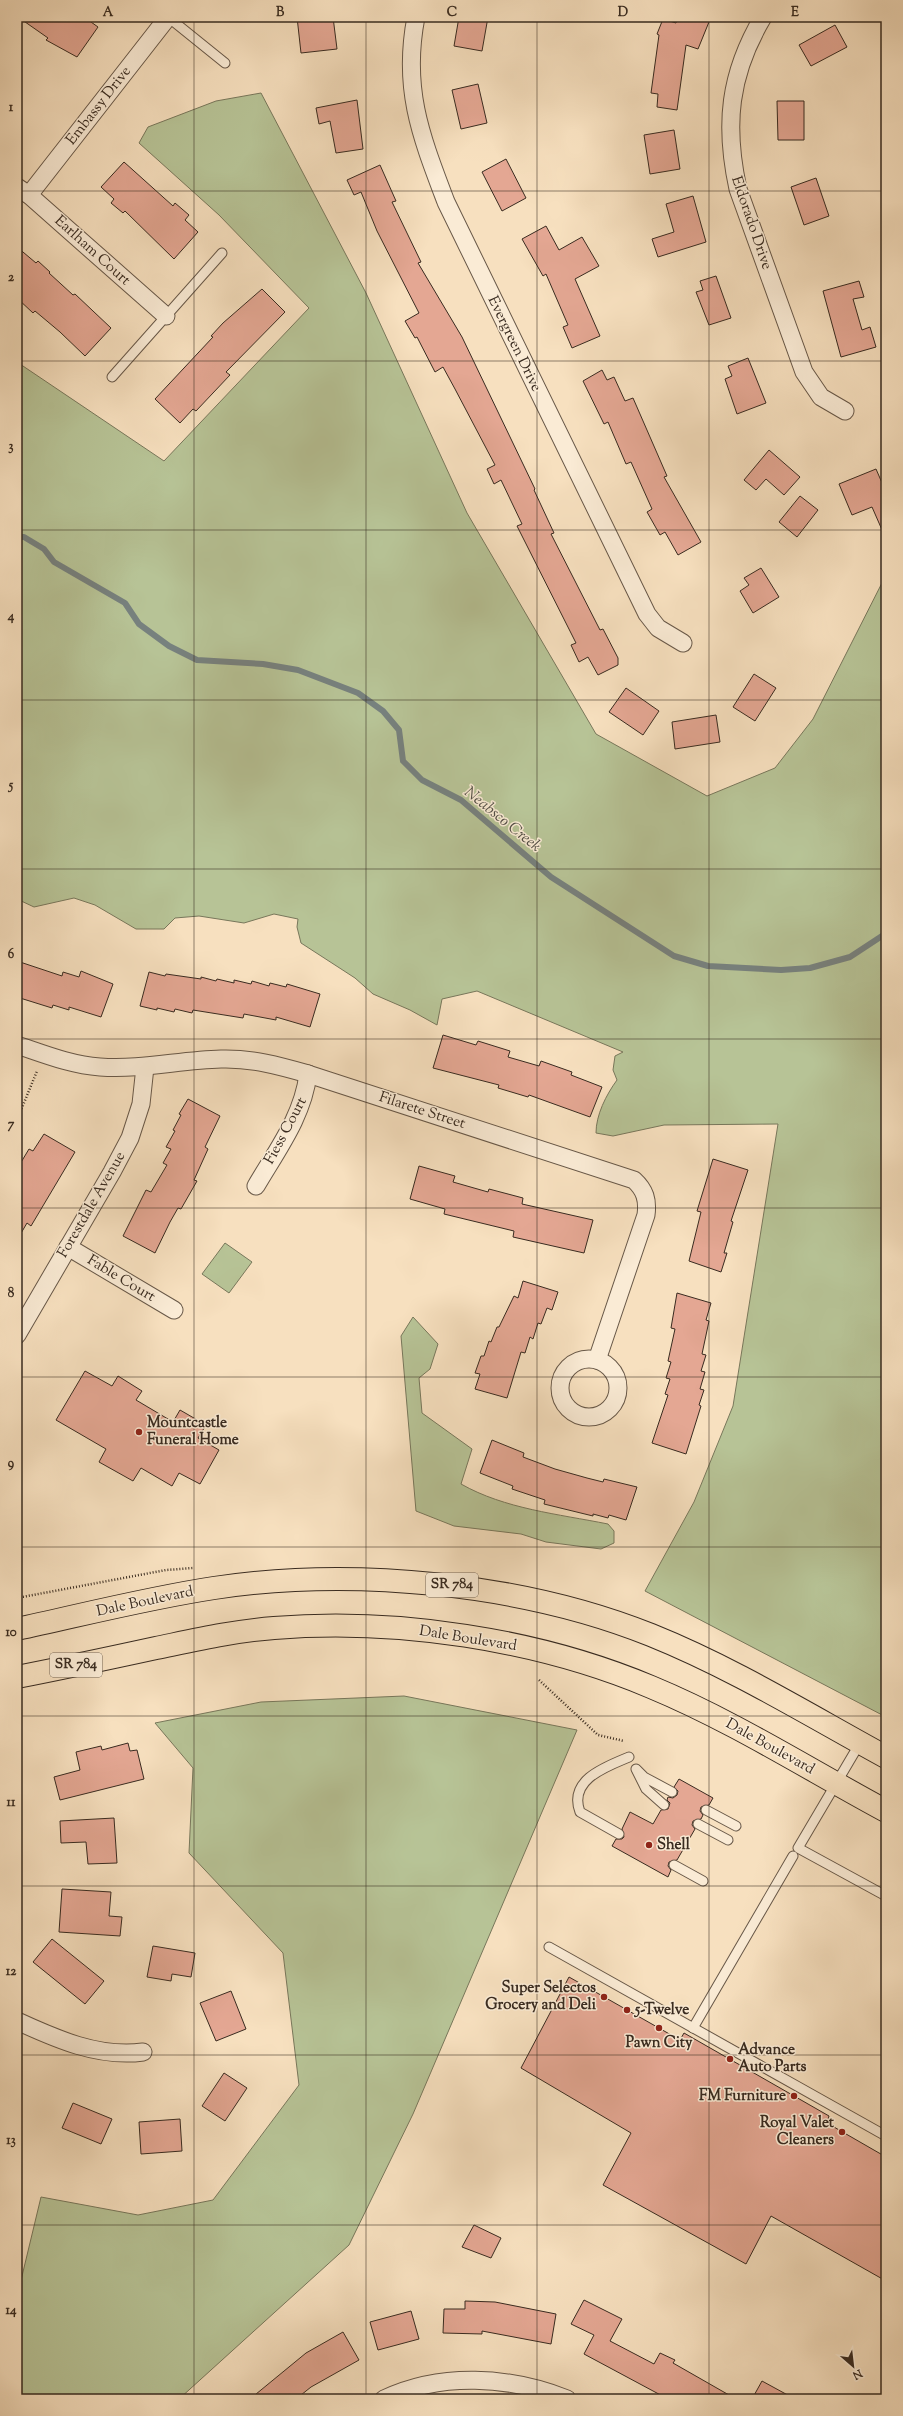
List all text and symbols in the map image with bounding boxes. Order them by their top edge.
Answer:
text: A [103,4,114,22]
text: B [276,4,285,22]
text: C [447,4,457,22]
text: D [618,4,628,22]
text: E [791,4,799,22]
street label: Embassy Drive [61,62,137,150]
text: 1 [9,99,14,117]
street label: Eldorado Drive [725,173,777,273]
street label: Earlham Court [49,211,135,291]
text: 2 [8,269,15,287]
street label: Evergreen Drive [482,293,546,395]
text: 3 [8,438,14,456]
text: 4 [7,608,15,626]
text: 5 [8,777,14,795]
water label: Neabsco Creek [459,782,545,858]
text: 6 [8,946,15,964]
street label: Filarete Street [376,1087,468,1135]
street label: Fiess Court [259,1094,313,1168]
text: 7 [8,1116,15,1134]
street label: Forestdale Avenue [53,1148,131,1262]
street label: Fable Court [83,1250,159,1308]
text: 8 [8,1285,15,1303]
place label: Mountcastle Funeral Home [147,1413,239,1451]
marker: Mountcastle Funeral Home [134,1427,144,1437]
text: 9 [8,1455,15,1473]
road number: SR 784 [426,1573,478,1597]
street label: Dale Boulevard [95,1581,196,1623]
street label: Dale Boulevard [418,1621,519,1657]
text: 10 [5,1624,17,1642]
road number: SR 784 [50,1653,102,1677]
street label: Dale Boulevard [722,1714,819,1780]
text: 11 [7,1794,16,1812]
place label: Shell [657,1835,691,1856]
marker: Shell [644,1840,654,1850]
text: 12 [6,1963,17,1981]
place label: Super Selectos Grocery and Deli [485,1978,597,2016]
marker: Super Selectos Grocery and Deli [599,1992,609,2002]
place label: 5-Twelve [634,2000,689,2021]
marker: 5-Twelve [622,2005,632,2015]
marker: Pawn City [654,2023,664,2033]
place label: Pawn City [626,2033,693,2054]
place label: Advance Auto Parts [738,2040,807,2078]
marker: Advance Auto Parts [725,2054,735,2064]
place label: FM Furniture [699,2086,786,2107]
marker: FM Furniture [789,2091,799,2101]
place label: Royal Valet Cleaners [760,2113,835,2151]
marker: Royal Valet Cleaners [837,2127,847,2137]
text: 13 [6,2132,16,2150]
text: 14 [6,2302,17,2320]
north arrow [833,2346,873,2386]
text: N [849,2364,866,2383]

